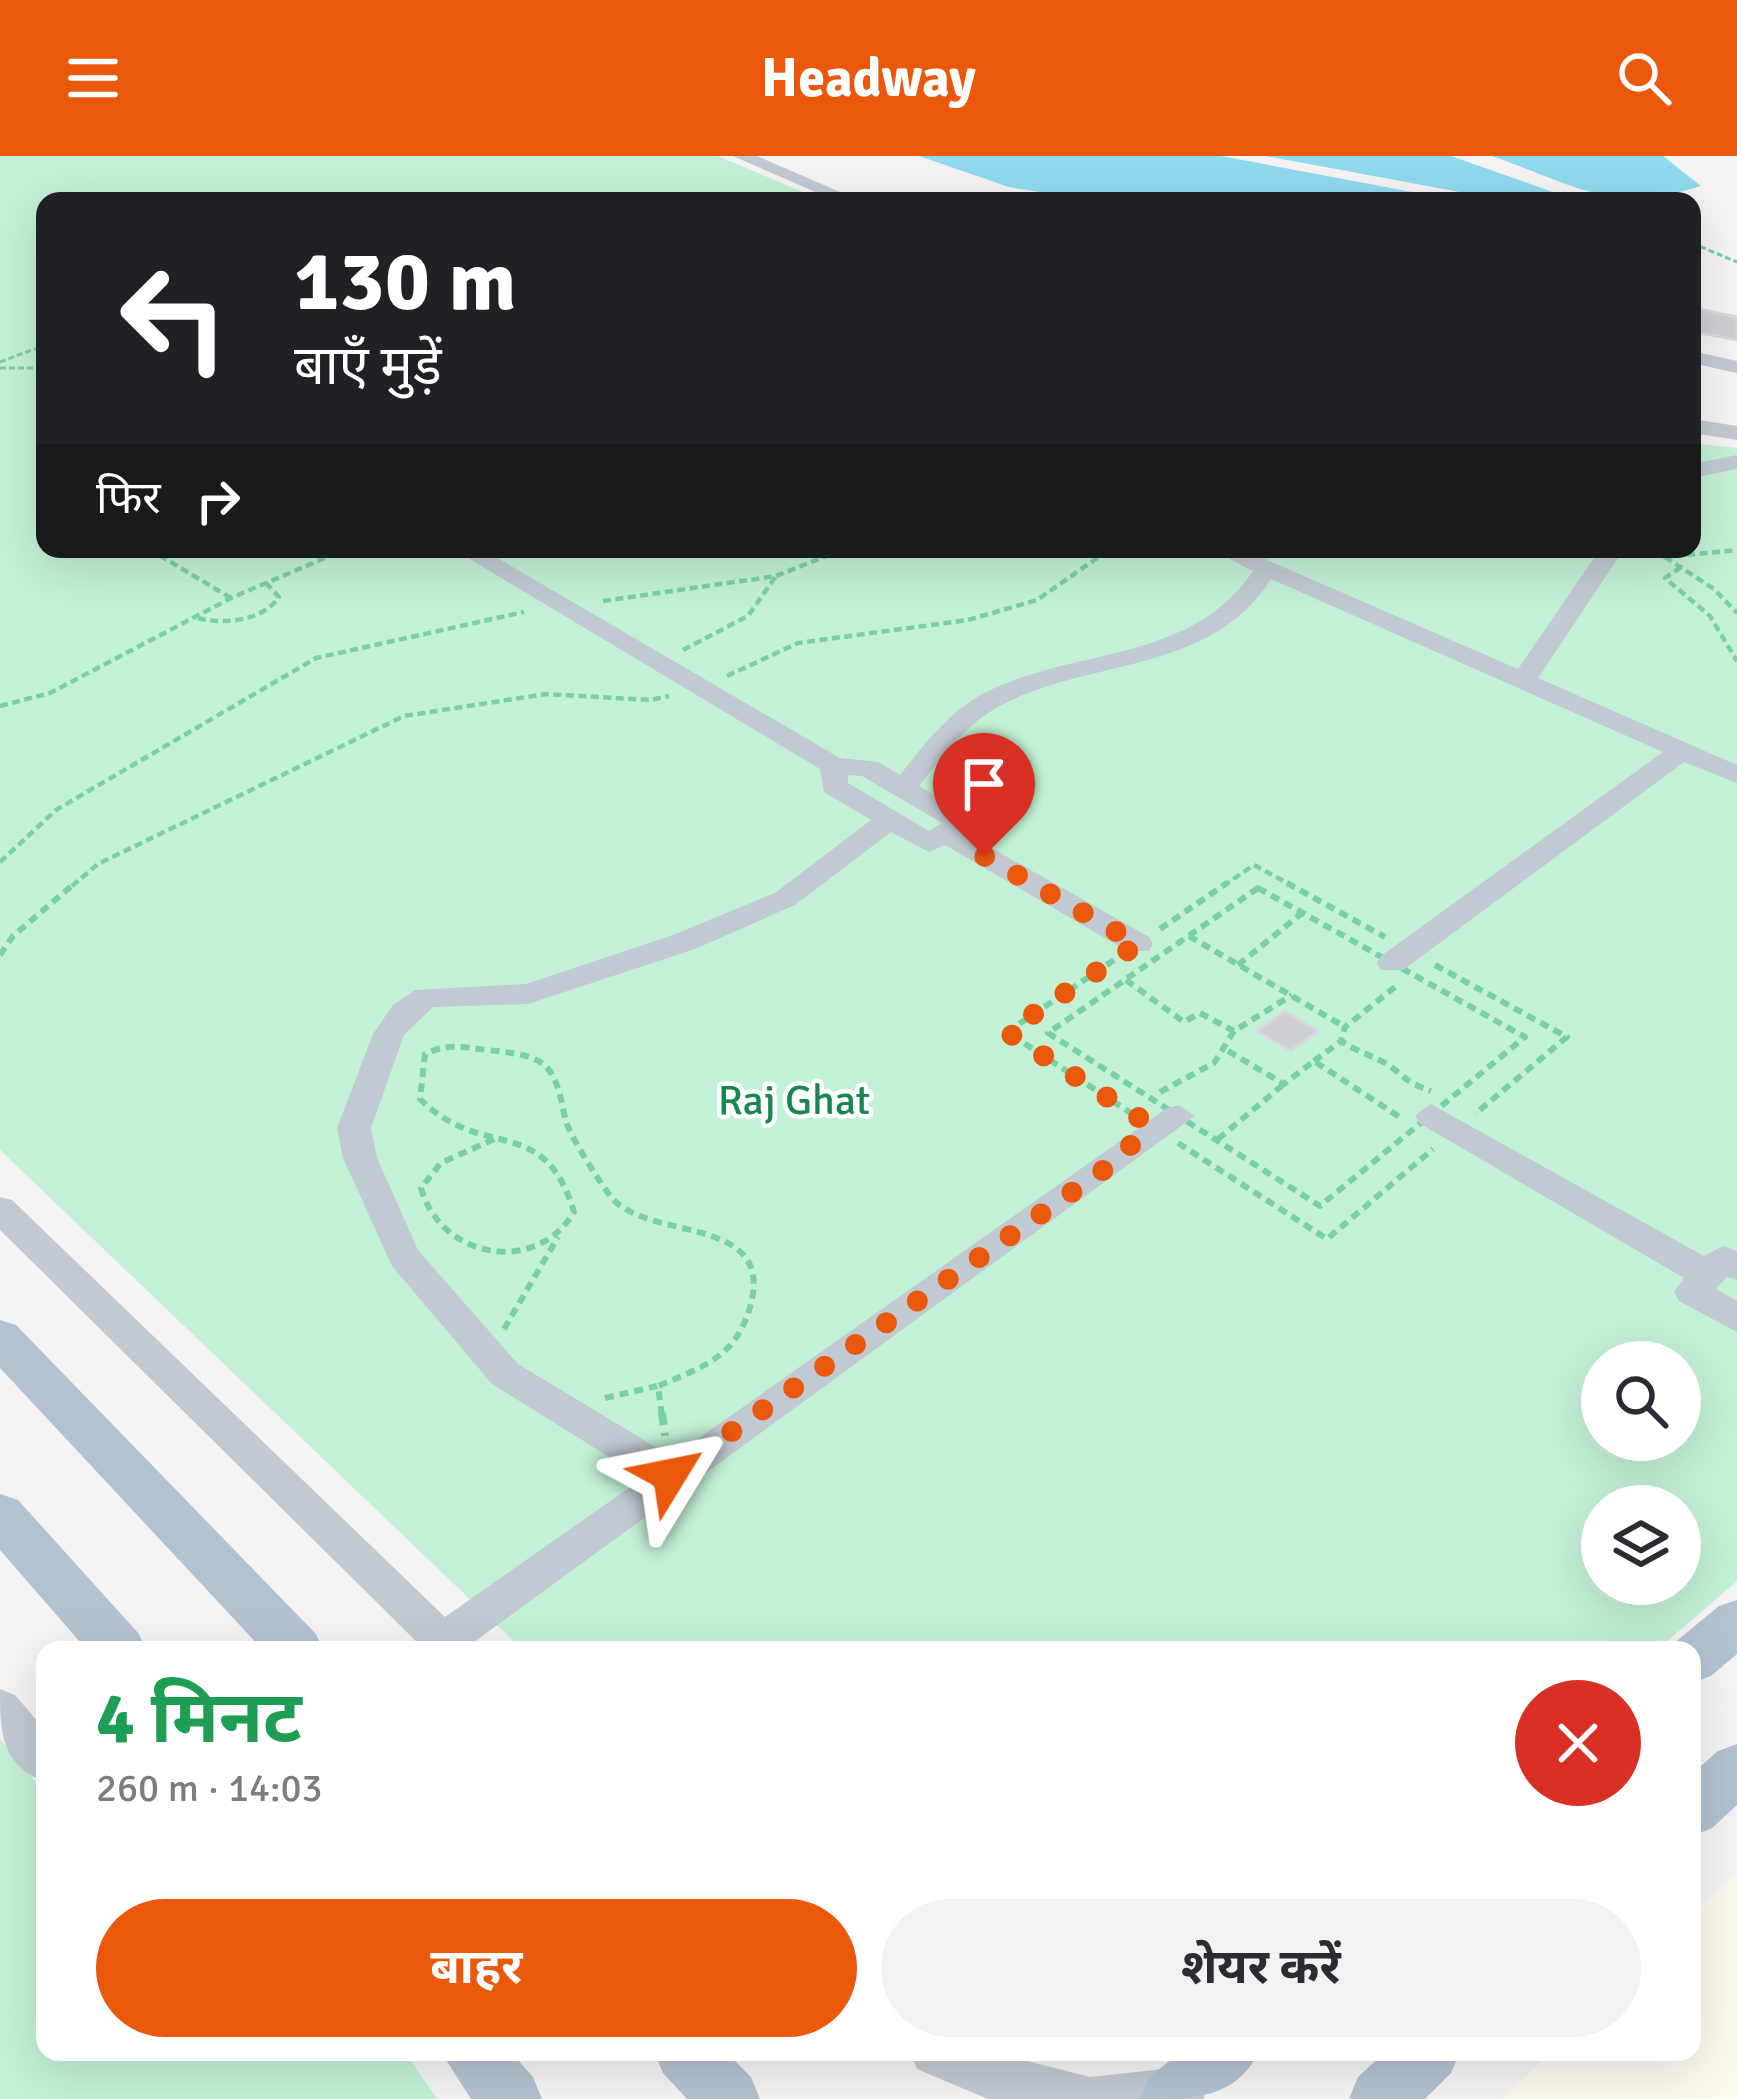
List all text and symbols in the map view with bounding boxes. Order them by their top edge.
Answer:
icon: menu [60,45,126,111]
text: Headway [761,45,976,112]
icon: search [1611,45,1677,111]
text: 130 m [294,230,516,334]
icon: left [96,240,252,396]
text: बाएँ मुड़ें [294,333,442,400]
icon: right [185,468,251,534]
text: फिर [96,471,161,526]
pin [933,733,1035,856]
icon: arrive [951,751,1017,817]
park label: Raj Ghat [718,1075,870,1126]
map controls [1581,1341,1701,1605]
button: search [1581,1341,1701,1461]
position arrow [607,1412,733,1538]
button: layers [1581,1485,1701,1605]
text: 4 मिनट [96,1674,302,1763]
button: close [1515,1680,1641,1806]
text: 260 m · 14:03 [96,1764,323,1812]
button: बाहर [96,1899,857,2037]
button: शेयर करें [881,1899,1641,2037]

